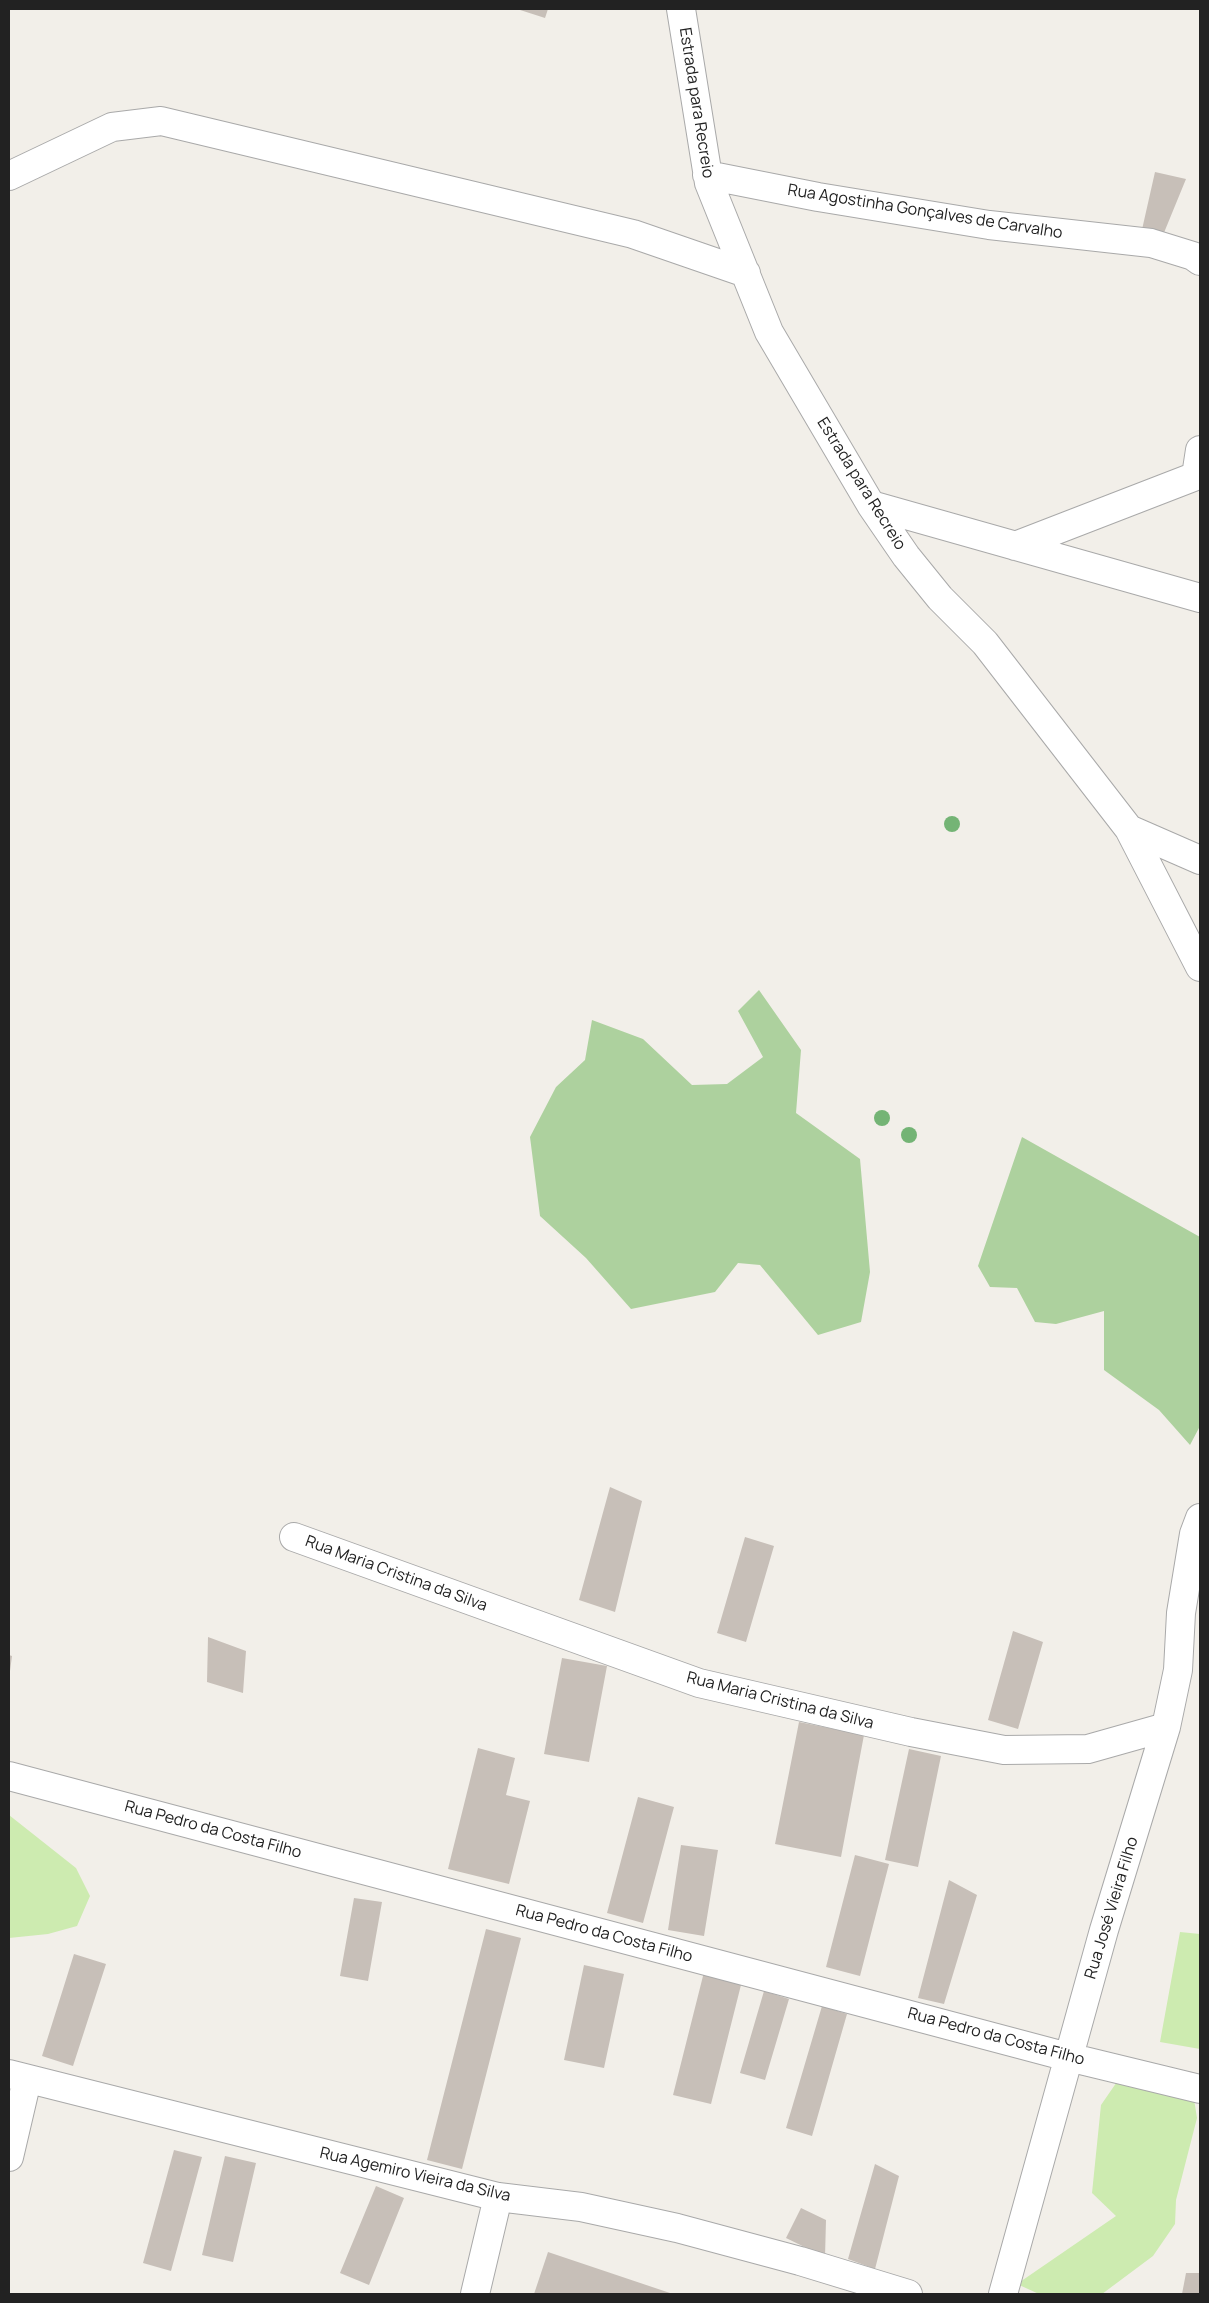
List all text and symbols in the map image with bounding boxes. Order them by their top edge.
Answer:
street label: Estrada para Recreio [675,26,717,180]
street label: Rua Agostinha Gonçalves de Carvalho [786,181,1064,243]
street label: Estrada para Recreio [813,414,909,554]
street label: Rua Maria Cristina da Silva [302,1532,490,1616]
street label: Rua Maria Cristina da Silva [684,1668,876,1734]
street label: Rua Pedro da Costa Filho [123,1797,303,1863]
street label: Rua José Vieira Filho [1081,1835,1143,1981]
street label: Rua Pedro da Costa Filho [514,1901,694,1967]
street label: Rua Pedro da Costa Filho [906,2004,1086,2070]
street label: Rua Agemiro Vieira da Silva [318,2144,512,2206]

